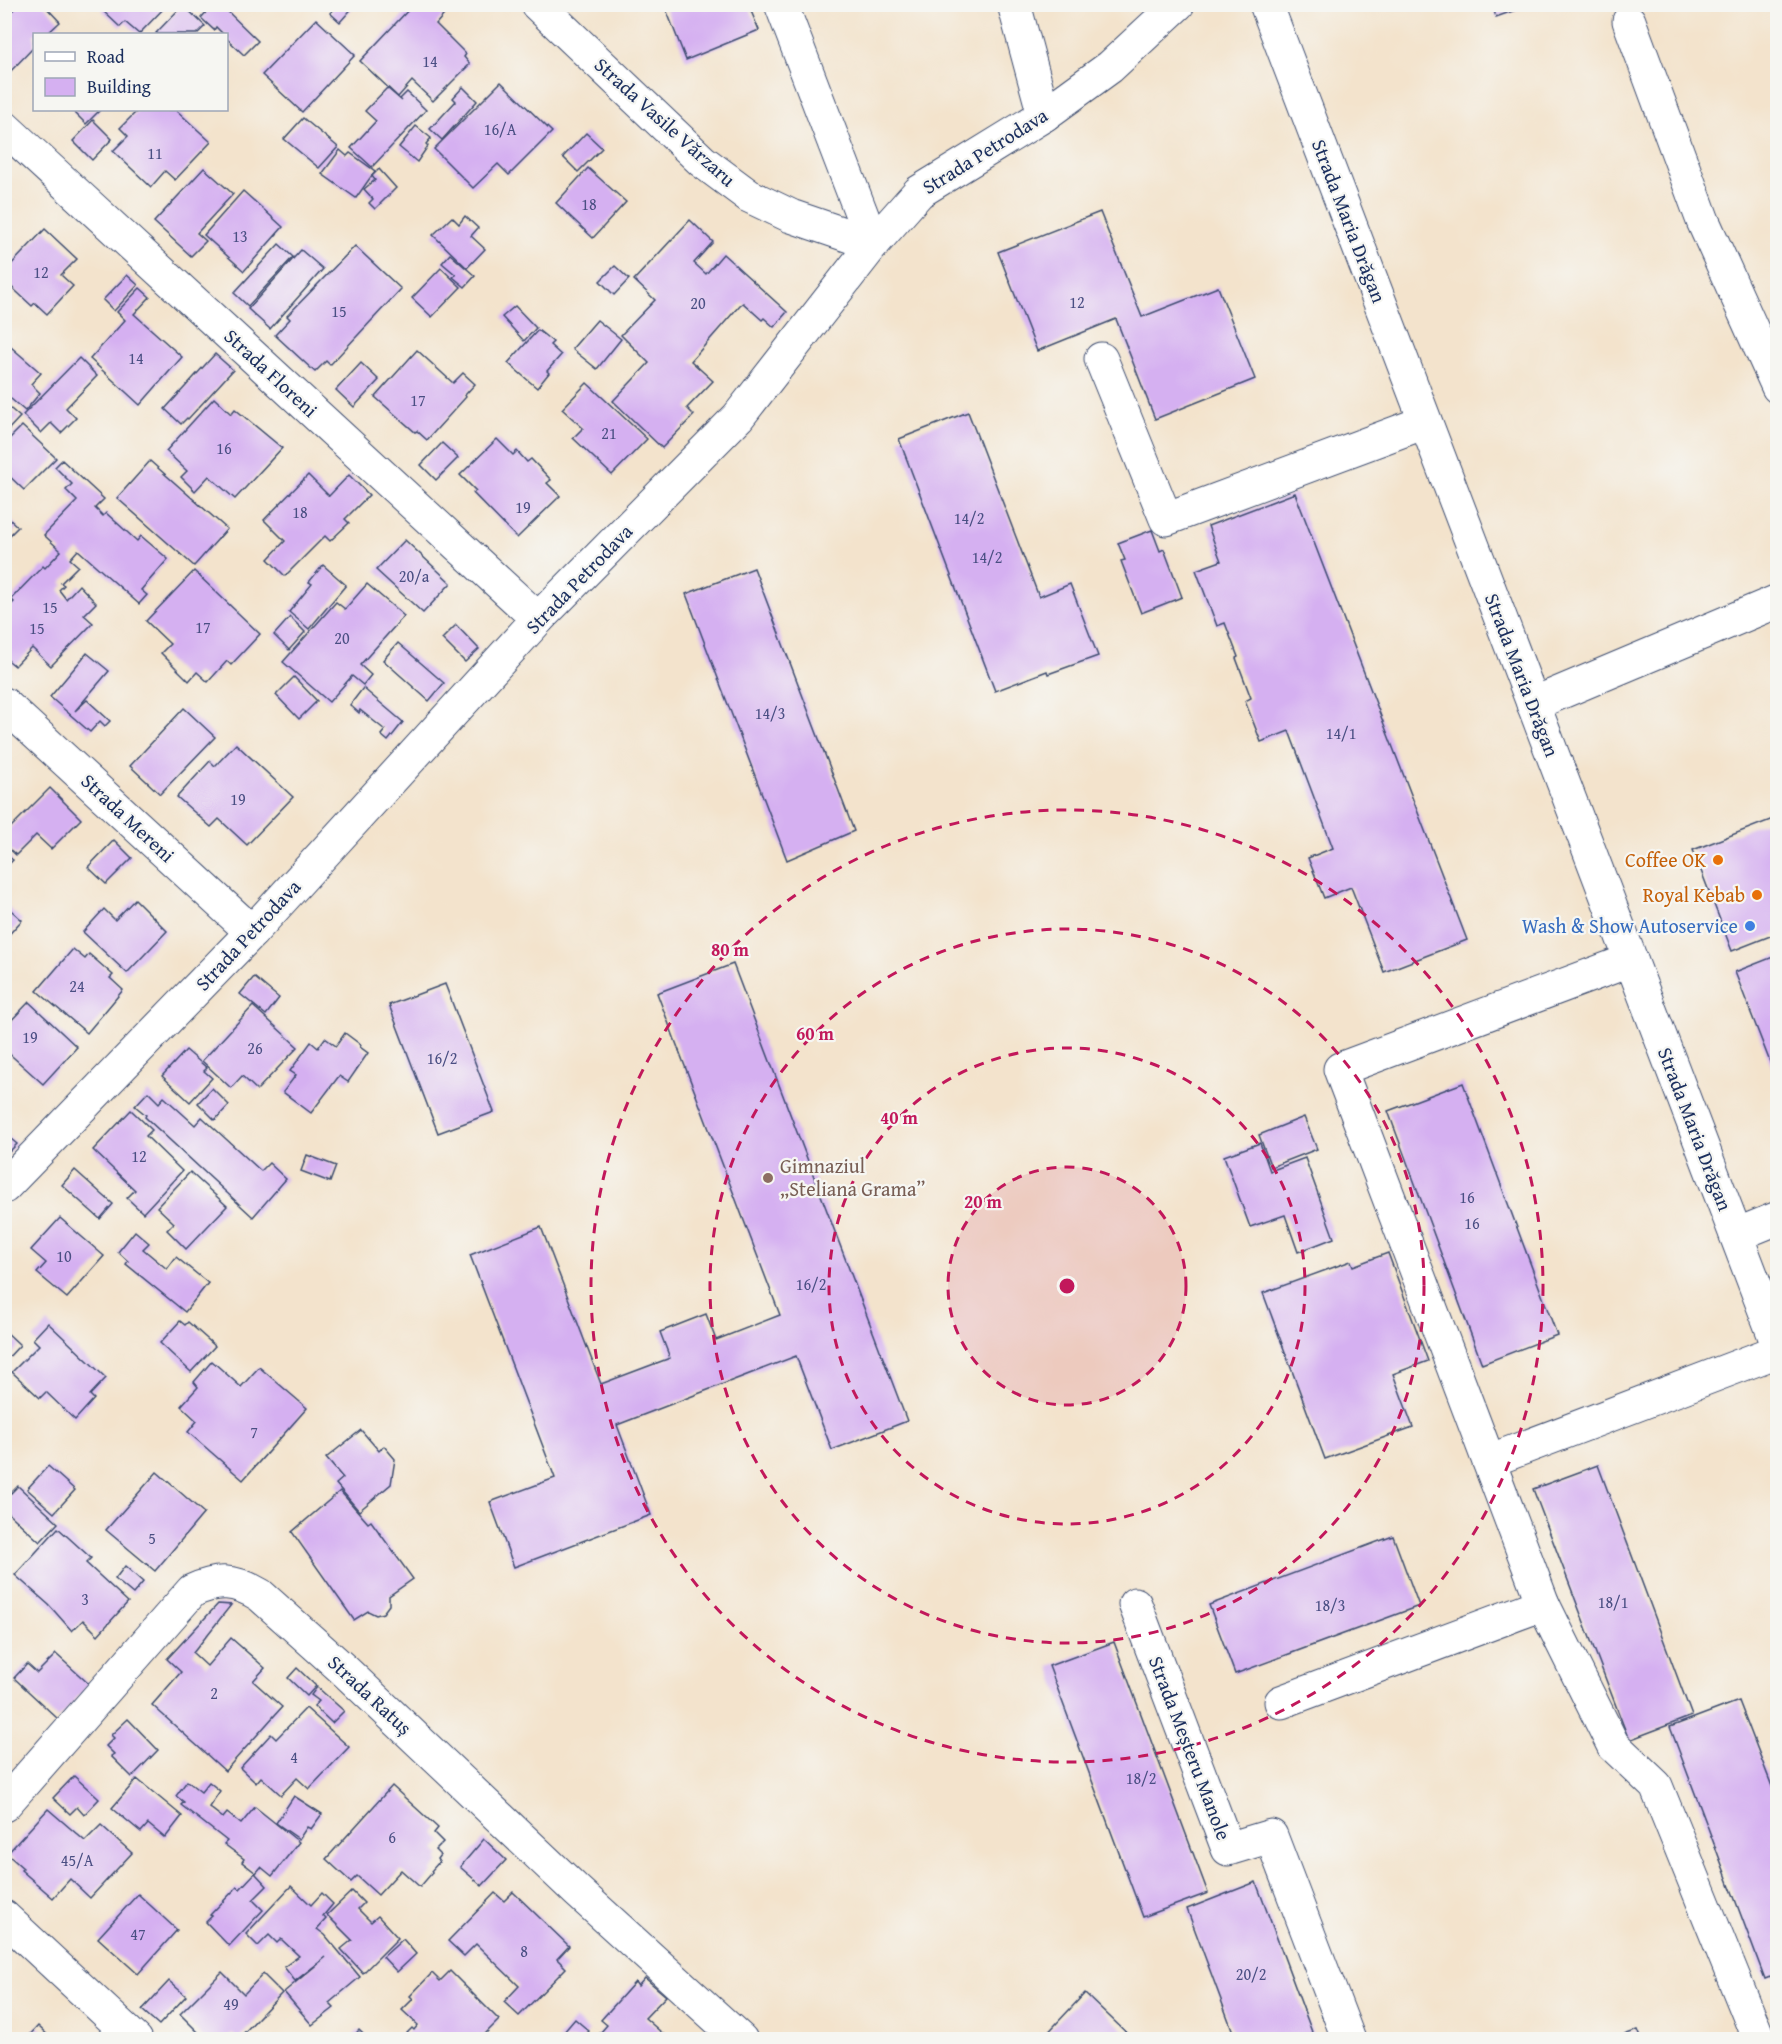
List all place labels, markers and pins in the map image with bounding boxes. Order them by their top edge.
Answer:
place label: Coffee OK [1625,845,1706,874]
marker: Coffee OK [1711,853,1725,867]
place label: Royal Kebab [1643,880,1745,909]
marker: Royal Kebab [1750,888,1764,902]
place label: Wash & Show Autoservice [1522,911,1738,940]
marker: Wash & Show Autoservice [1743,919,1757,933]
place label: Gimnaziul „Steliana Grama” [780,1151,925,1203]
marker: Gimnaziul „Steliana Grama” [761,1171,775,1185]
centre of rings [1057,1276,1077,1296]

